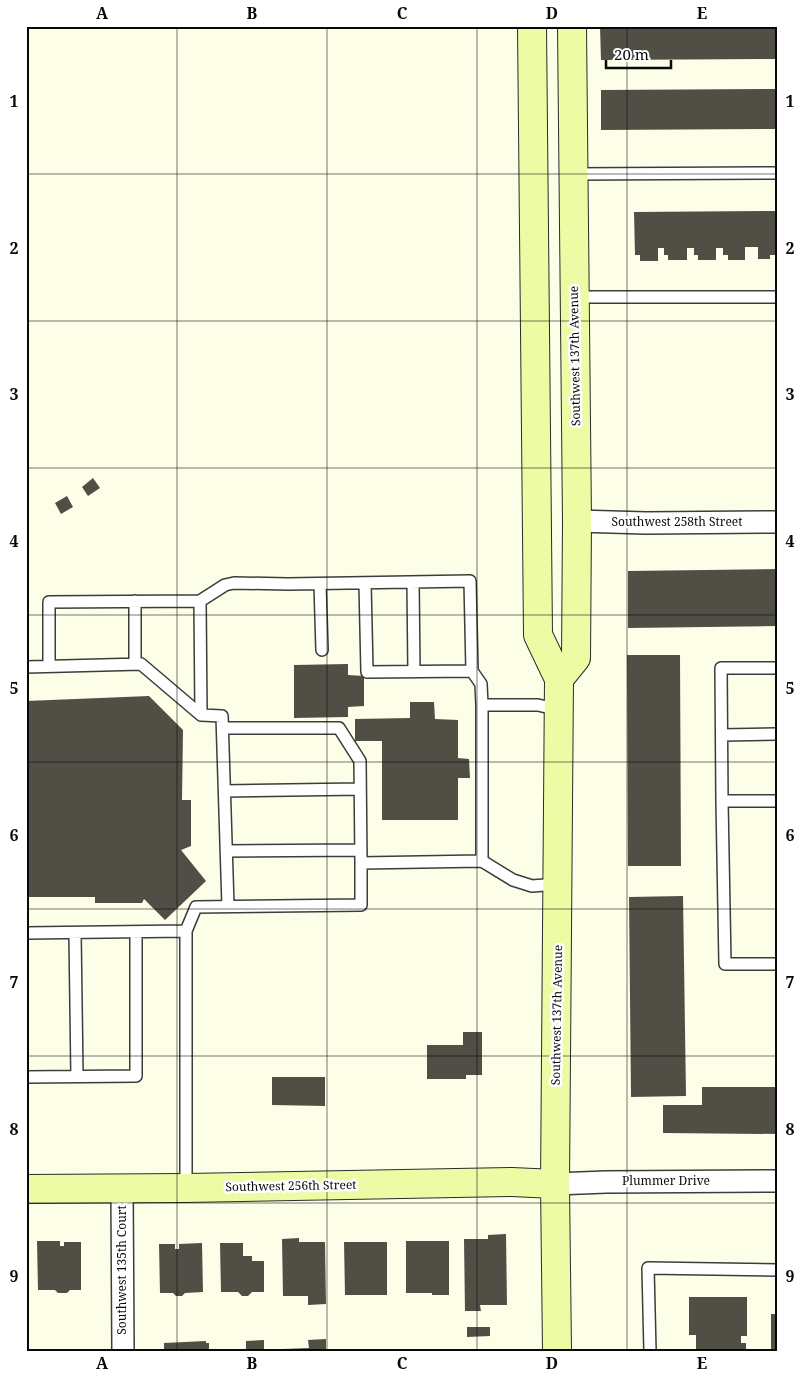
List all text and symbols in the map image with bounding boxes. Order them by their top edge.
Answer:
text: A [96,2,109,24]
text: B [247,2,258,24]
text: C [397,2,408,24]
text: D [546,2,558,24]
text: E [697,2,707,24]
scale bar [606,38,672,70]
text: 20 m [614,44,649,64]
text: 1 [9,90,19,112]
text: 1 [785,90,795,112]
text: 2 [9,237,19,259]
text: 2 [785,237,795,259]
street label: Southwest 137th Avenue [565,286,584,426]
text: 3 [9,383,19,405]
text: 3 [785,383,795,405]
street label: Southwest 258th Street [612,513,743,530]
text: 4 [9,530,19,552]
text: 4 [785,530,795,552]
text: 5 [9,677,19,699]
text: 5 [785,677,795,699]
text: 6 [9,824,19,846]
text: 6 [785,824,795,846]
street label: Southwest 137th Avenue [547,945,566,1085]
text: 7 [9,971,19,993]
text: 7 [785,971,795,993]
text: 8 [9,1118,19,1140]
text: 8 [785,1118,795,1140]
street label: Plummer Drive [622,1172,710,1189]
street label: Southwest 256th Street [225,1176,357,1195]
street label: Southwest 135th Court [113,1205,130,1335]
text: 9 [9,1265,19,1287]
text: 9 [785,1265,795,1287]
text: A [96,1352,109,1374]
text: B [247,1352,258,1374]
text: C [397,1352,408,1374]
text: D [546,1352,558,1374]
text: E [697,1352,707,1374]

